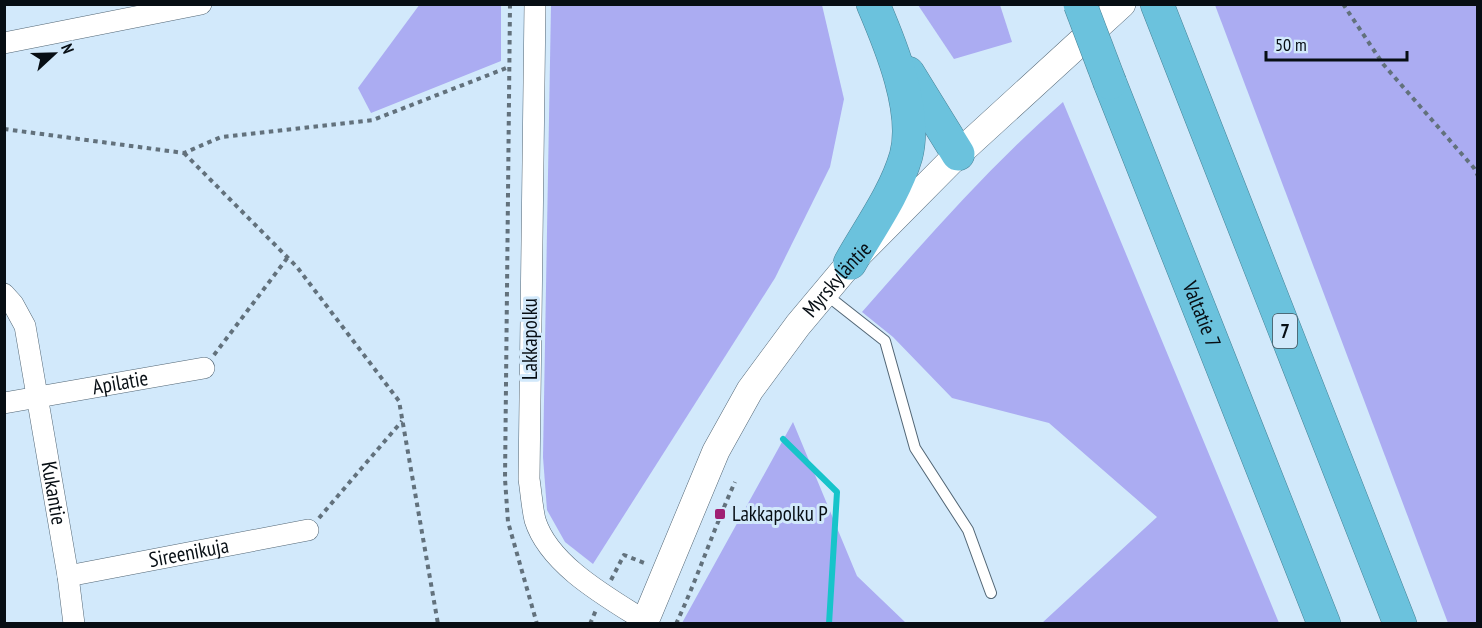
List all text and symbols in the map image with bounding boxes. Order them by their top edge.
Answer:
north arrow [24,24,84,84]
scale bar [1266,24,1407,62]
text: 50 m [1275,33,1307,56]
text: N [57,41,79,56]
street label: Myrskyläntie [796,235,877,323]
street label: Valtatie 7 [1176,276,1227,352]
street label: Lakkapolku [516,298,543,380]
road number: 7 [1273,314,1297,348]
street label: Apilatie [90,364,150,400]
street label: Kukantie [36,459,73,527]
place label: Lakkapolku P [732,500,828,527]
marker: Lakkapolku P [713,507,727,521]
street label: Sireenikuja [147,532,231,573]

